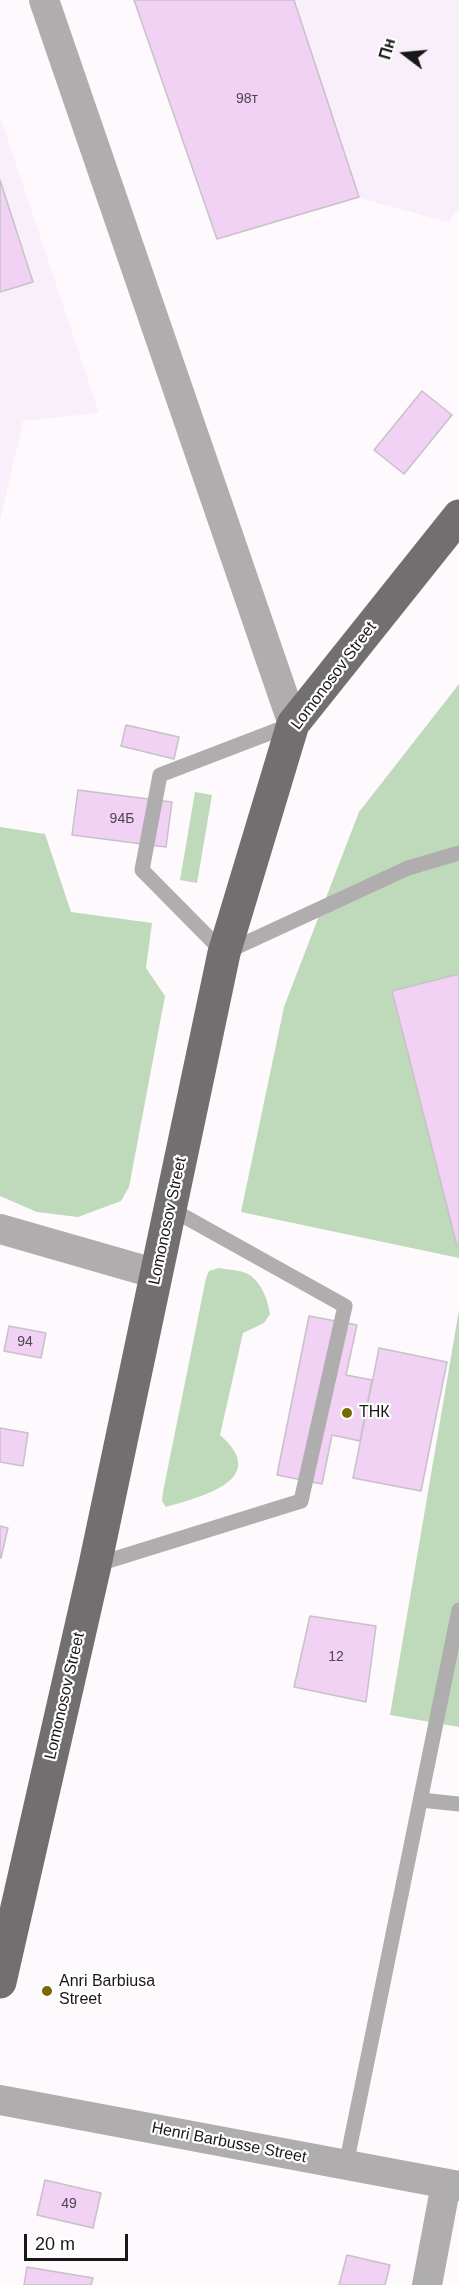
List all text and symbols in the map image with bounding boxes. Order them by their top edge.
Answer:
north arrow [375,24,435,84]
text: Пн [376,36,398,61]
house number: 98т [236,91,258,107]
street label: Lomonosov Street [287,618,381,734]
house number: 94Б [110,811,134,827]
street label: Lomonosov Street [145,1155,191,1287]
house number: 94 [17,1334,33,1350]
place label: ТНК [359,1403,390,1423]
marker: ТНК [340,1406,354,1420]
street label: Lomonosov Street [41,1631,89,1761]
house number: 12 [328,1649,344,1665]
place label: Anri Barbiusa Street [59,1972,155,2010]
marker: Anri Barbiusa Street [40,1984,54,1998]
street label: Henri Barbusse Street [150,2119,308,2167]
house number: 49 [61,2196,77,2212]
scale bar [27,2222,130,2260]
text: 20 m [35,2234,75,2254]

